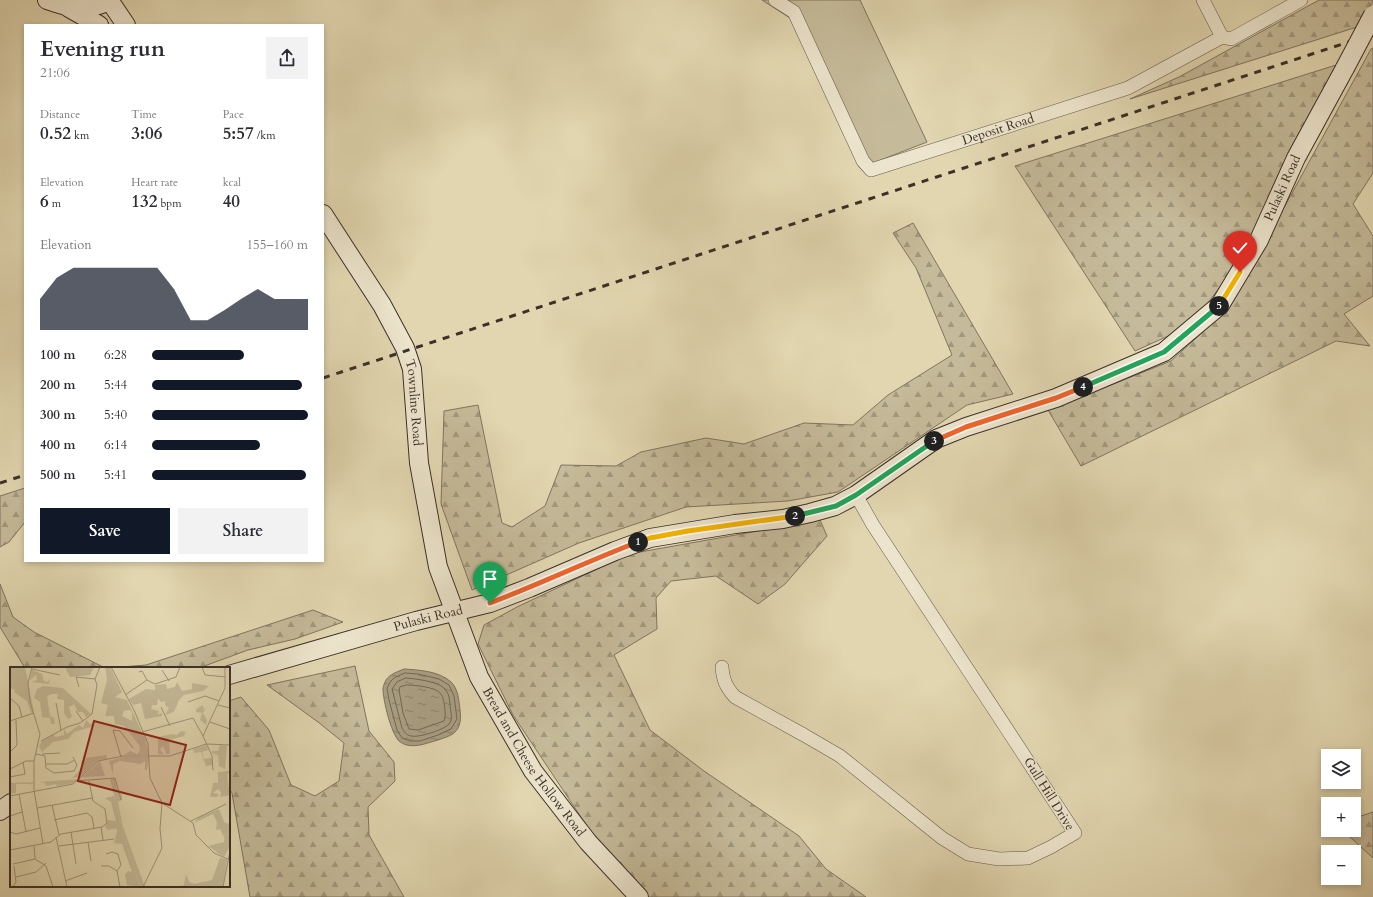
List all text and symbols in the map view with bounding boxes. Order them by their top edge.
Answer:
text: Evening run [40,34,165,64]
button: share [266,37,308,79]
text: 21:06 [40,64,70,82]
text: Distance [40,107,80,122]
text: Time [131,107,157,122]
text: Pace [223,107,244,122]
street label: Deposit Road [960,110,1036,149]
text: 0.52 [40,122,71,145]
text: 3:06 [131,122,162,145]
text: 5:57 [223,122,254,145]
text: km [71,128,89,143]
text: /km [254,128,275,143]
street label: Pulaski Road [1260,152,1305,224]
text: Elevation [40,175,84,190]
text: Heart rate [131,175,178,190]
text: kcal [223,175,241,190]
text: 6 [40,190,49,213]
text: 132 [131,190,157,213]
text: 40 [223,190,240,213]
text: m [49,196,61,211]
text: bpm [157,196,181,211]
pin [1223,231,1257,272]
text: Elevation [40,236,92,254]
text: 155–160 m [246,236,308,254]
icon: check [1229,237,1251,259]
pin: 5 [1209,296,1229,316]
text: 5 [1216,298,1222,313]
text: 100 m [40,346,75,364]
text: 6:28 [104,346,127,364]
street label: Townline Road [400,357,427,447]
text: 200 m [40,376,75,394]
text: 5:44 [104,376,127,394]
pin: 4 [1073,377,1093,397]
text: 4 [1080,379,1086,394]
text: 300 m [40,406,75,424]
text: 5:40 [104,406,127,424]
pin: 3 [924,431,944,451]
text: 3 [931,433,937,448]
text: 400 m [40,436,75,454]
text: 6:14 [104,436,127,454]
text: 500 m [40,466,75,484]
text: 5:41 [104,466,127,484]
pin: 2 [785,506,805,526]
button: Save [40,508,170,554]
button: Share [178,508,308,554]
text: 2 [792,508,798,523]
pin: 1 [628,532,648,552]
text: 1 [635,534,641,549]
pin [473,562,507,603]
icon: arrive [479,568,501,590]
street label: Pulaski Road [391,601,465,636]
inset map [10,667,230,887]
street label: Bread and Cheese Hollow Road [478,684,590,840]
map controls [1321,749,1361,885]
button: layers [1321,749,1361,789]
street label: Gull Hill Drive [1019,754,1079,834]
button: + [1321,797,1361,837]
button: − [1321,845,1361,885]

